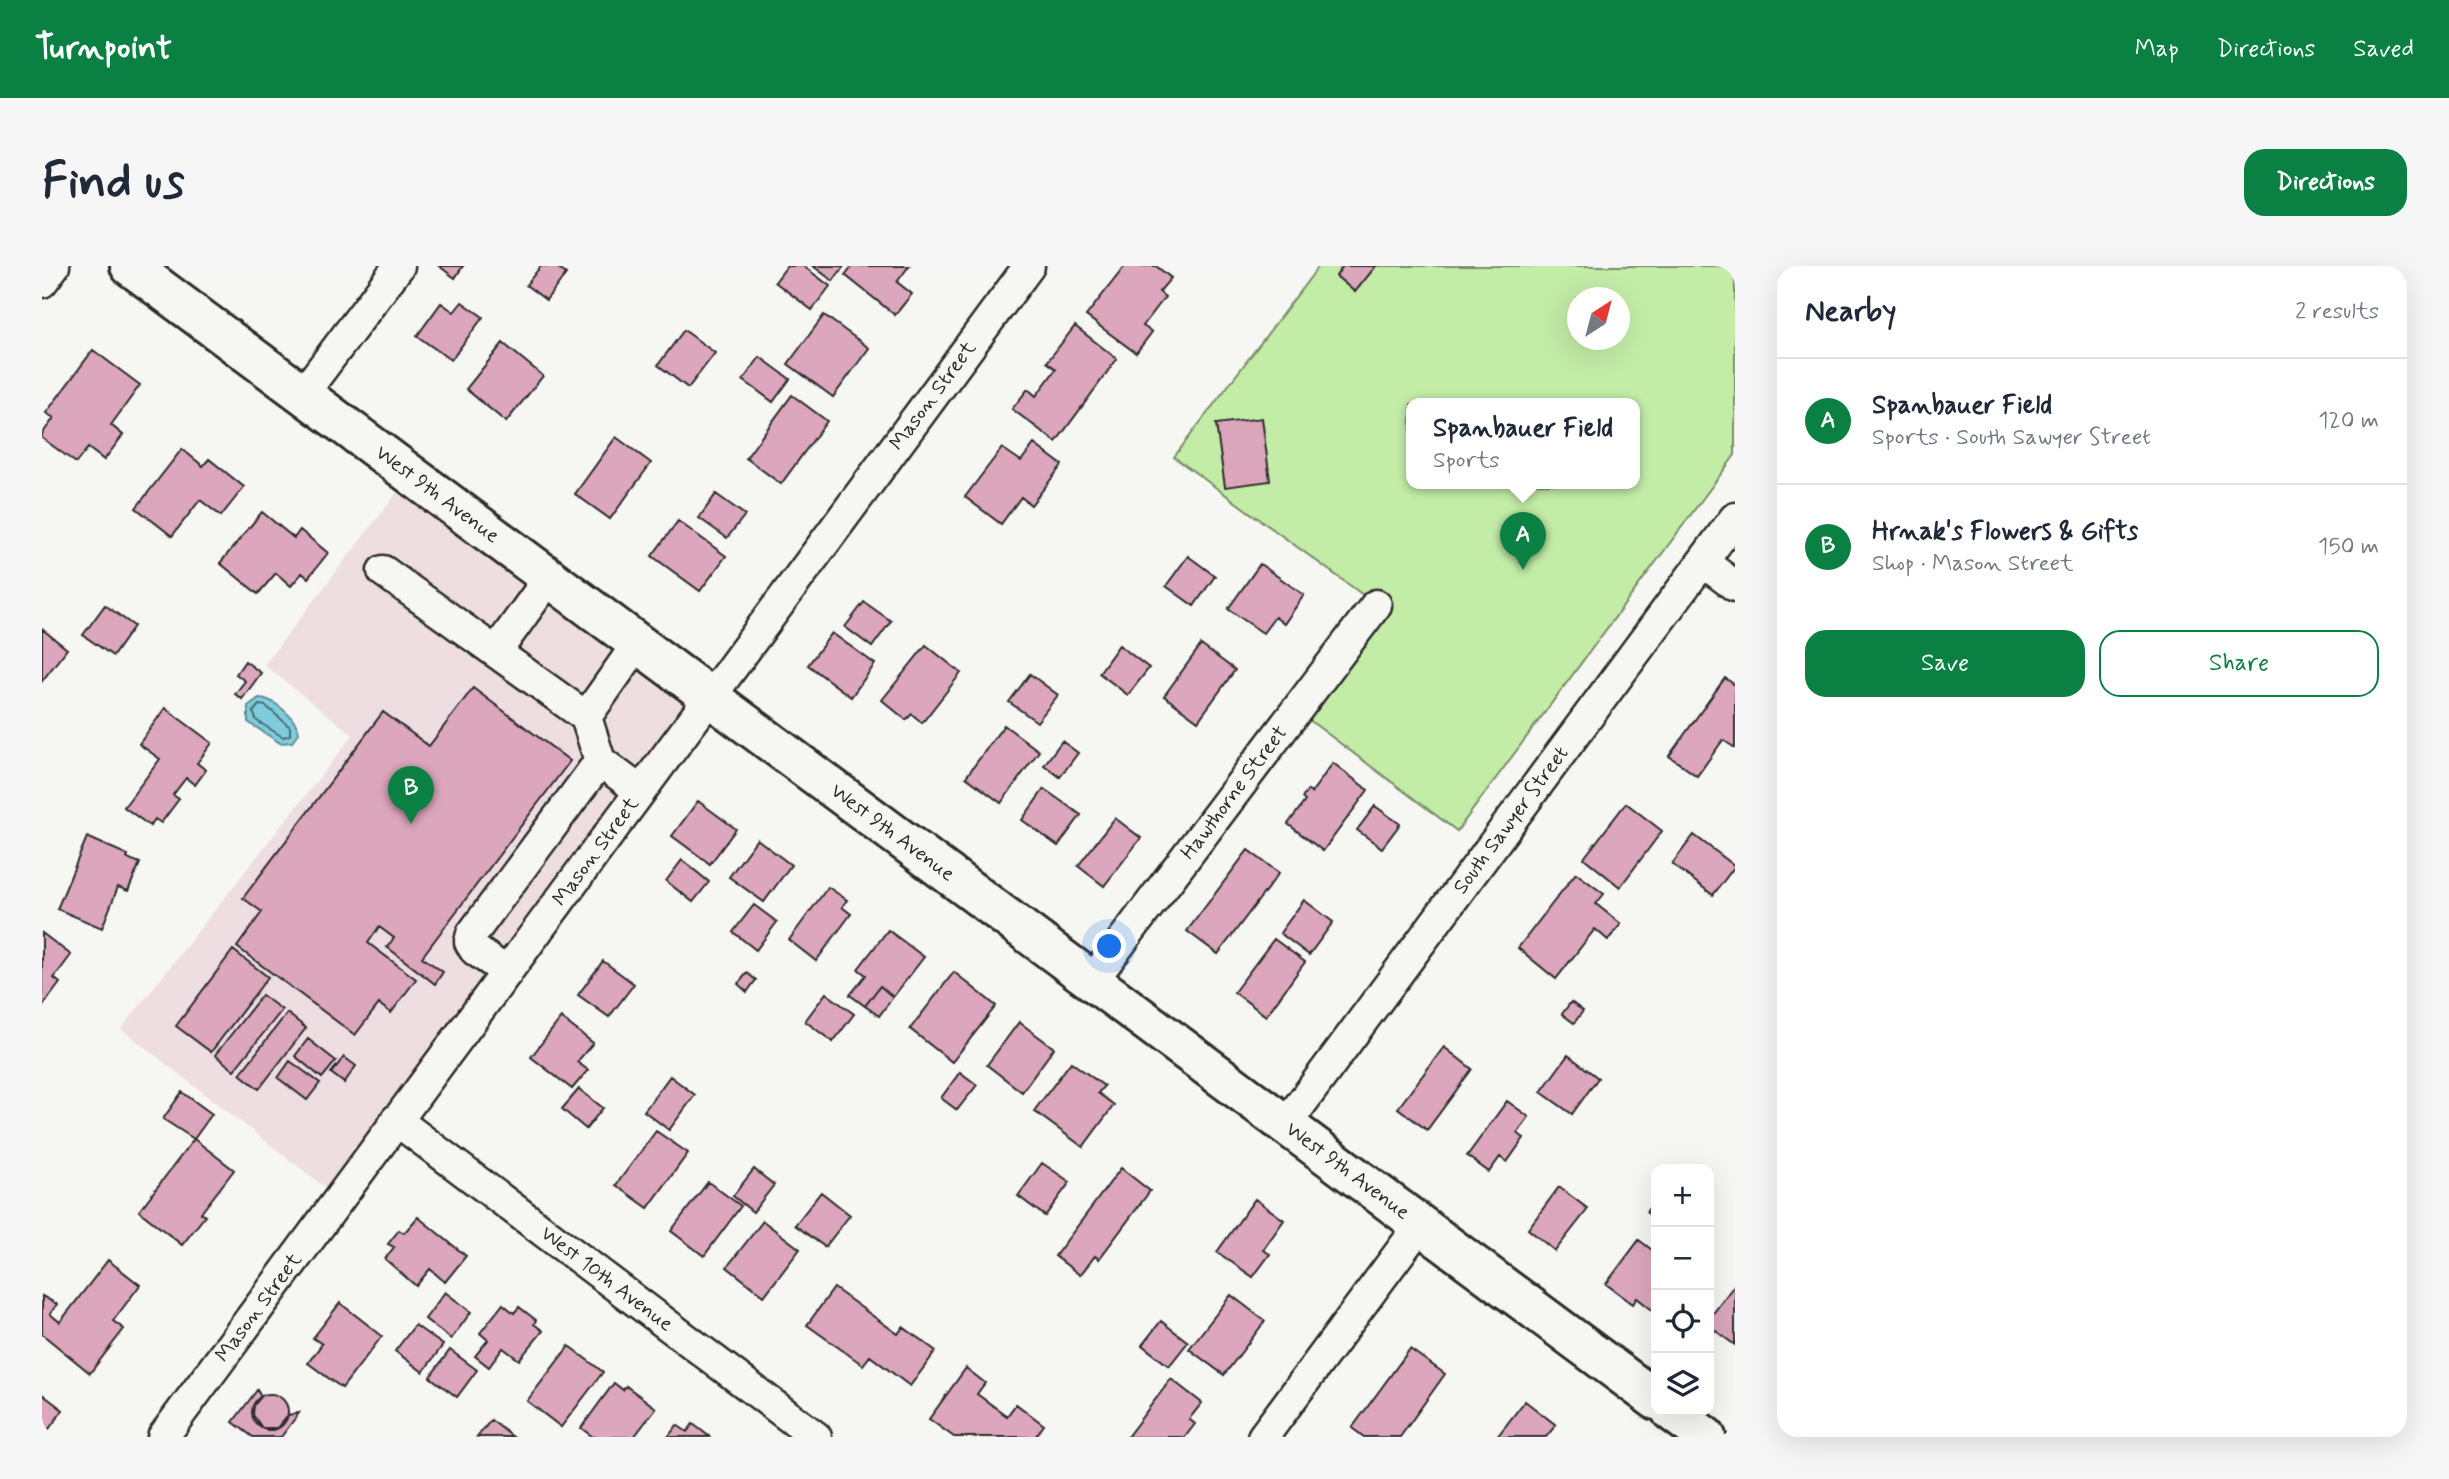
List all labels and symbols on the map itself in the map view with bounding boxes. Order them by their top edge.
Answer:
north arrow [1567,287,1630,350]
street label: Mason Street [883,335,983,456]
street label: West 9th Avenue [370,439,505,550]
pin: A [1500,512,1546,570]
street label: Hawthorne Street [1174,720,1294,866]
street label: South Sawyer Street [1447,740,1575,900]
pin: B [388,766,434,824]
street label: West 9th Avenue [825,777,960,888]
street label: Mason Street [546,791,646,912]
your location [1092,929,1126,963]
street label: West 9th Avenue [1280,1115,1415,1226]
street label: West 10th Avenue [535,1220,679,1338]
street label: Mason Street [209,1247,309,1368]

